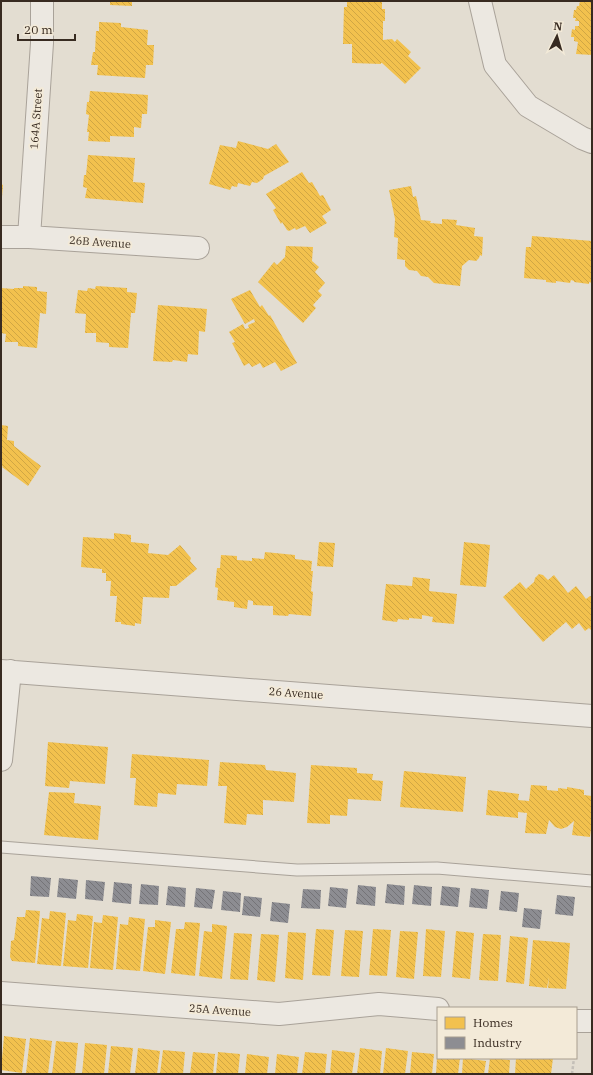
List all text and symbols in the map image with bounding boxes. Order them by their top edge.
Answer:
scale bar [18,16,75,42]
north arrow [537,16,577,56]
text: N [553,19,563,33]
text: 20 m [24,22,53,37]
street label: 164A Street [27,88,45,150]
street label: 26B Avenue [69,233,131,251]
street label: 26 Avenue [268,684,324,702]
street label: 25A Avenue [189,1001,251,1019]
legend [437,1007,577,1059]
text: Homes [473,1015,513,1030]
text: Industry [473,1035,522,1050]

